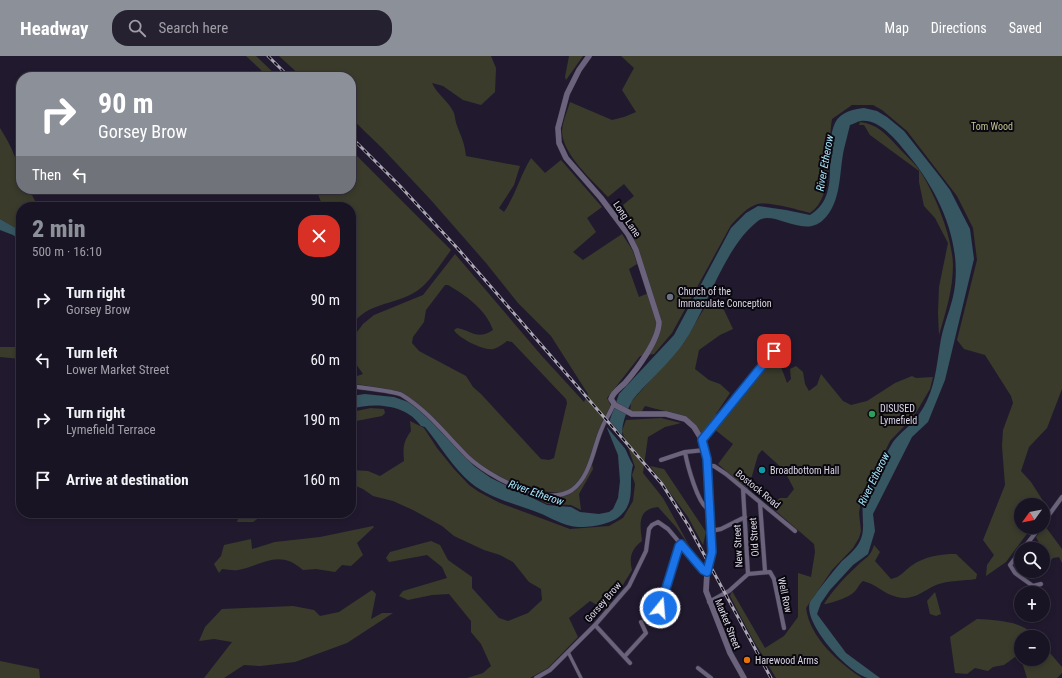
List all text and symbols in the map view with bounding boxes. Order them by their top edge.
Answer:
search box [112,10,392,46]
text: Headway [20,17,88,40]
icon: search [126,17,148,39]
text: Search here [158,19,228,37]
text: Map [885,20,909,36]
text: Directions [931,20,987,36]
text: Saved [1009,20,1042,36]
text: 90 m [98,87,154,120]
icon: right [32,88,84,140]
text: Gorsey Brow [98,121,187,142]
park label: Tom Wood [971,121,1013,132]
water label: River Etherow [814,133,837,192]
icon: left [69,164,91,186]
text: Then [32,166,61,184]
street label: Long Lane [611,199,643,239]
text: 2 min [32,215,86,243]
button: close [298,215,340,257]
text: 500 m · 16:10 [32,244,102,259]
text: Turn right [66,284,125,302]
place label: Church of the Immaculate Conception [678,286,772,309]
icon: right [32,289,54,311]
text: 90 m [310,291,340,309]
marker: Church of the Immaculate Conception [665,292,675,302]
text: Gorsey Brow [66,302,130,317]
pin [757,334,791,368]
icon: arrive [763,340,785,362]
text: Turn left [66,344,117,362]
icon: left [32,349,54,371]
text: 60 m [310,351,340,369]
text: Lower Market Street [66,362,169,377]
place label: DISUSED Lymefield [880,403,917,426]
text: Turn right [66,404,125,422]
icon: right [32,409,54,431]
marker: DISUSED Lymefield [867,409,877,419]
text: 190 m [303,411,340,429]
text: Lymefield Terrace [66,422,156,437]
water label: River Etherow [856,449,893,508]
marker: Broadbottom Hall [757,465,767,475]
place label: Broadbottom Hall [770,465,839,476]
street label: Bostock Road [733,468,783,510]
icon: arrive [32,469,54,491]
text: Arrive at destination [66,471,189,489]
text: 160 m [303,471,340,489]
water label: River Etherow [507,478,566,509]
north arrow [1014,498,1050,534]
map controls [1014,498,1050,666]
street label: Old Street [747,517,761,557]
street label: New Street [731,524,745,568]
button: search [1014,542,1050,578]
street label: Well Row [776,576,794,614]
street label: Gorsey Brow [583,579,624,624]
button: + [1014,586,1050,622]
position arrow [639,587,681,629]
street label: Market Street [713,597,743,651]
button: − [1014,630,1050,666]
marker: Harewood Arms [742,655,752,665]
place label: Harewood Arms [755,655,819,666]

